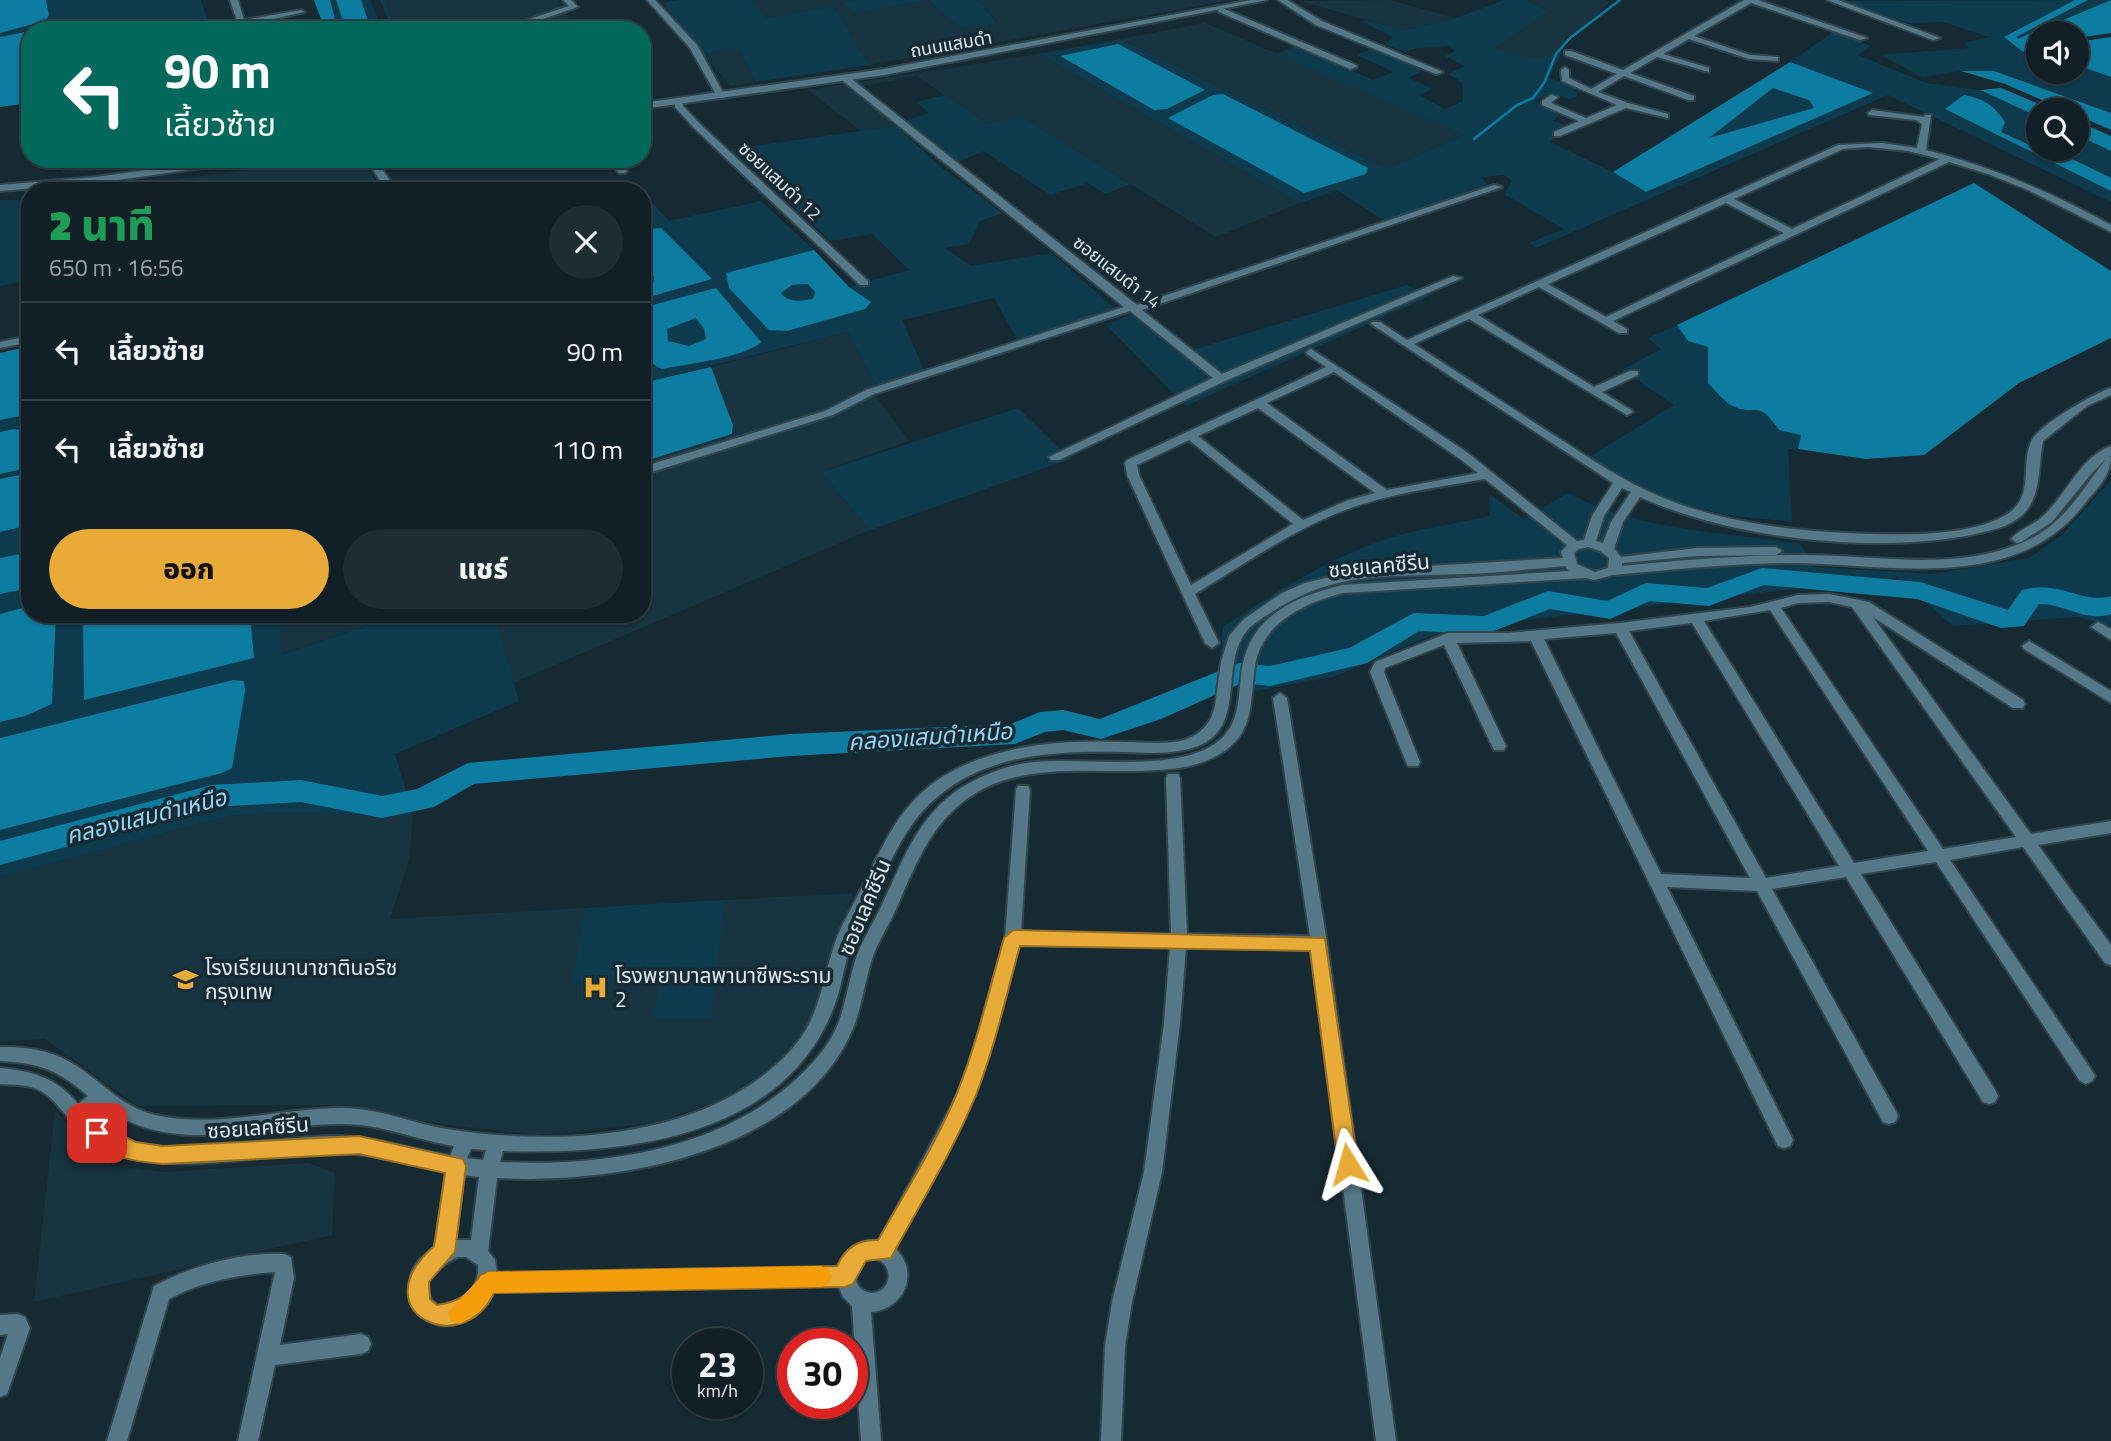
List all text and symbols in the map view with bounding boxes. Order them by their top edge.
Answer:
map controls [2026,21,2089,161]
button: sound [2026,21,2089,84]
street label: ถนนแสมดำ [908,24,994,64]
text: 90 m [164,32,271,107]
icon: left [49,49,140,140]
button: search [2026,98,2089,161]
text: เลี้ยวซ้าย [164,100,276,148]
street label: ซอยแสมดำ 12 [732,135,828,227]
text: 2 นาที [49,192,155,256]
button: close [549,205,623,279]
street label: ซอยแสมดำ 14 [1067,229,1167,315]
text: 650 m · 16:56 [49,250,184,285]
text: เลี้ยวซ้าย [108,331,205,370]
icon: left [49,332,87,370]
text: 90 m [566,332,623,371]
text: เลี้ยวซ้าย [108,429,205,468]
icon: left [49,430,87,468]
text: 110 m [552,430,623,469]
button: ออก [49,529,329,609]
button: แชร์ [343,529,623,609]
street label: ซอยเลคซีรีน [1327,545,1431,585]
water label: คลองแสมดำเหนือ [847,713,1014,759]
water label: คลองแสมดำเหนือ [62,779,231,853]
street label: ซอยเลคซีรีน [829,854,899,960]
place label: โรงเรียนนานาชาตินอริช กรุงเทพ [205,951,397,1007]
place label: โรงพยาบาลพานาซีพระราม 2 [615,959,831,1015]
school or university icon: โรงเรียนนานาชาตินอริช กรุงเทพ [171,965,199,993]
hospital icon: โรงพยาบาลพานาซีพระราม 2 [581,973,609,1001]
pin [67,1103,127,1163]
street label: ซอยเลคซีรีน [206,1107,310,1147]
icon: arrive [78,1114,116,1152]
position arrow [1311,1127,1385,1201]
speed limit sign: 30 [777,1328,868,1419]
text: 23 [698,1337,737,1391]
text: km/h [697,1377,738,1404]

